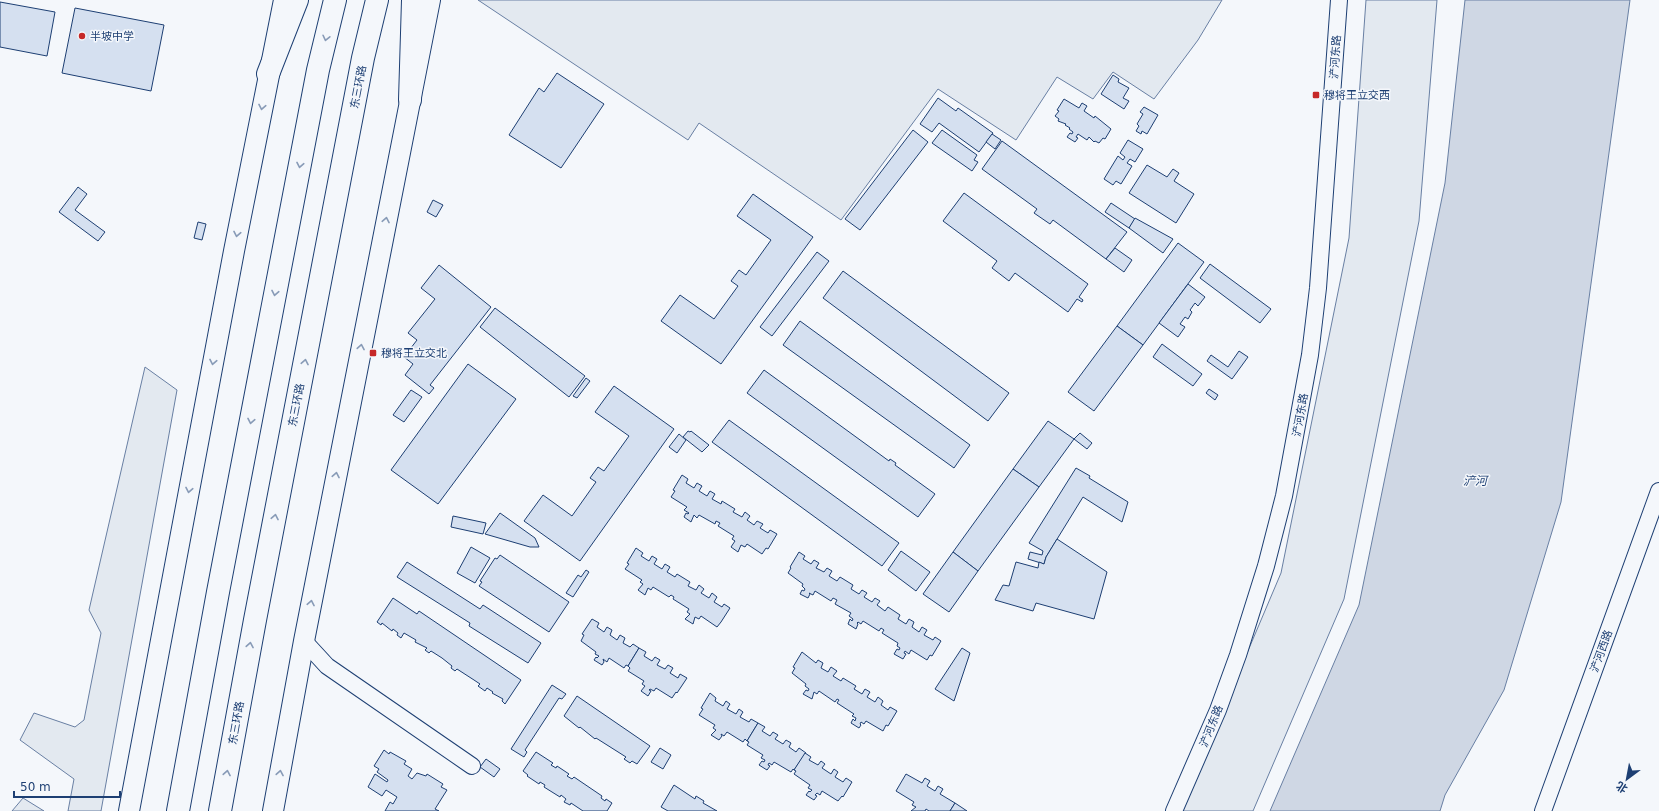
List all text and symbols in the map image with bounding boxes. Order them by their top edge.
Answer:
place label: 半坡中学 [90,30,134,43]
marker: 半坡中学 [77,31,87,41]
one-way arrow [322,35,330,41]
street label: 浐河东路 [1327,35,1344,79]
street label: 东三环路 [348,64,369,110]
place label: 穆将王立交西 [1324,89,1390,102]
marker: 穆将王立交西 [1311,90,1321,100]
one-way arrow [258,104,267,110]
one-way arrow [296,162,304,168]
one-way arrow [382,217,390,223]
one-way arrow [234,231,242,238]
one-way arrow [272,290,280,296]
one-way arrow [356,344,365,351]
place label: 穆将王立交北 [381,347,447,360]
marker: 穆将王立交北 [368,348,378,358]
one-way arrow [210,359,218,365]
one-way arrow [300,359,308,365]
street label: 东三环路 [286,382,307,428]
street label: 浐河东路 [1290,392,1311,438]
one-way arrow [247,418,256,424]
one-way arrow [331,472,340,478]
water label: 浐河 [1463,474,1489,488]
one-way arrow [186,487,194,493]
one-way arrow [270,514,278,520]
one-way arrow [306,599,315,606]
street label: 浐河西路 [1588,628,1615,674]
one-way arrow [246,642,254,648]
street label: 东三环路 [226,700,247,746]
street label: 浐河东路 [1197,703,1226,749]
north arrow [1607,759,1647,799]
one-way arrow [222,770,231,776]
one-way arrow [275,770,283,776]
scale bar [14,773,120,799]
text: 北 [1614,779,1630,795]
text: 50 m [20,780,51,794]

